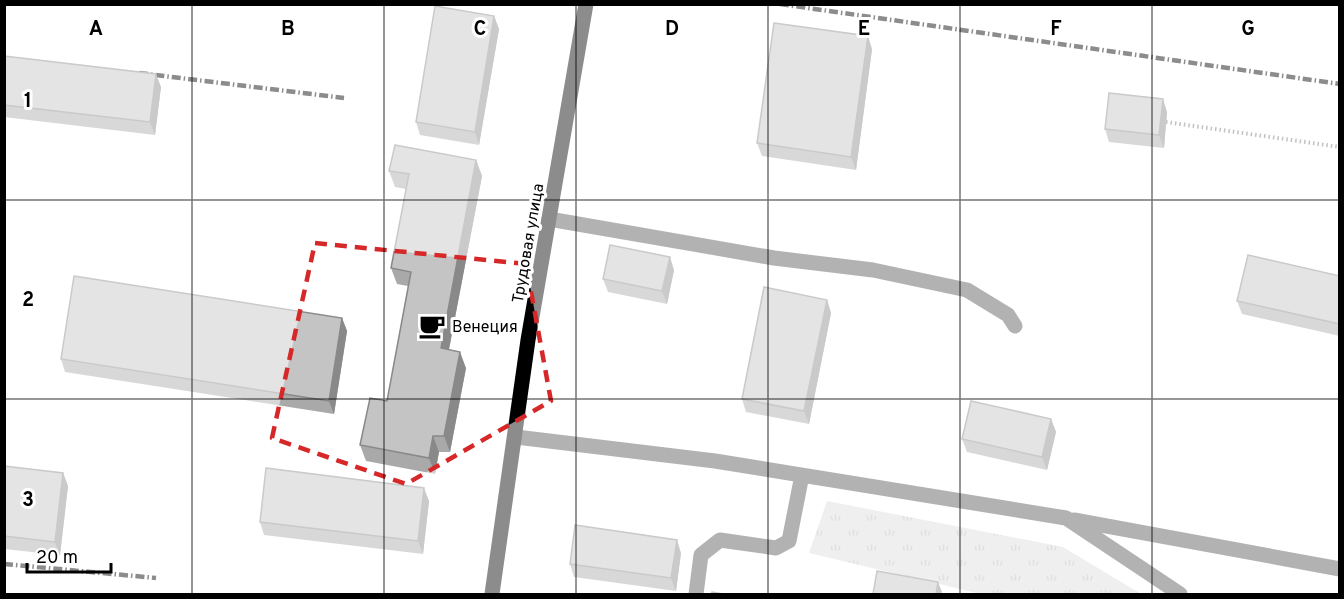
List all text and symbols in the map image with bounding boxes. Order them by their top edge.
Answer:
text: A [89,17,103,43]
text: B [281,17,295,43]
text: C [474,17,486,43]
text: D [665,17,679,43]
text: E [858,17,870,43]
text: F [1050,17,1062,43]
text: G [1241,17,1255,43]
text: 1 [24,89,32,115]
street label: Трудовая улица [509,182,549,305]
text: 2 [22,288,34,314]
cafe icon: Венеция [417,311,447,341]
place label: Венеция [452,318,518,338]
text: 3 [22,488,34,514]
scale bar [27,536,111,574]
text: 20 m [36,547,78,570]

